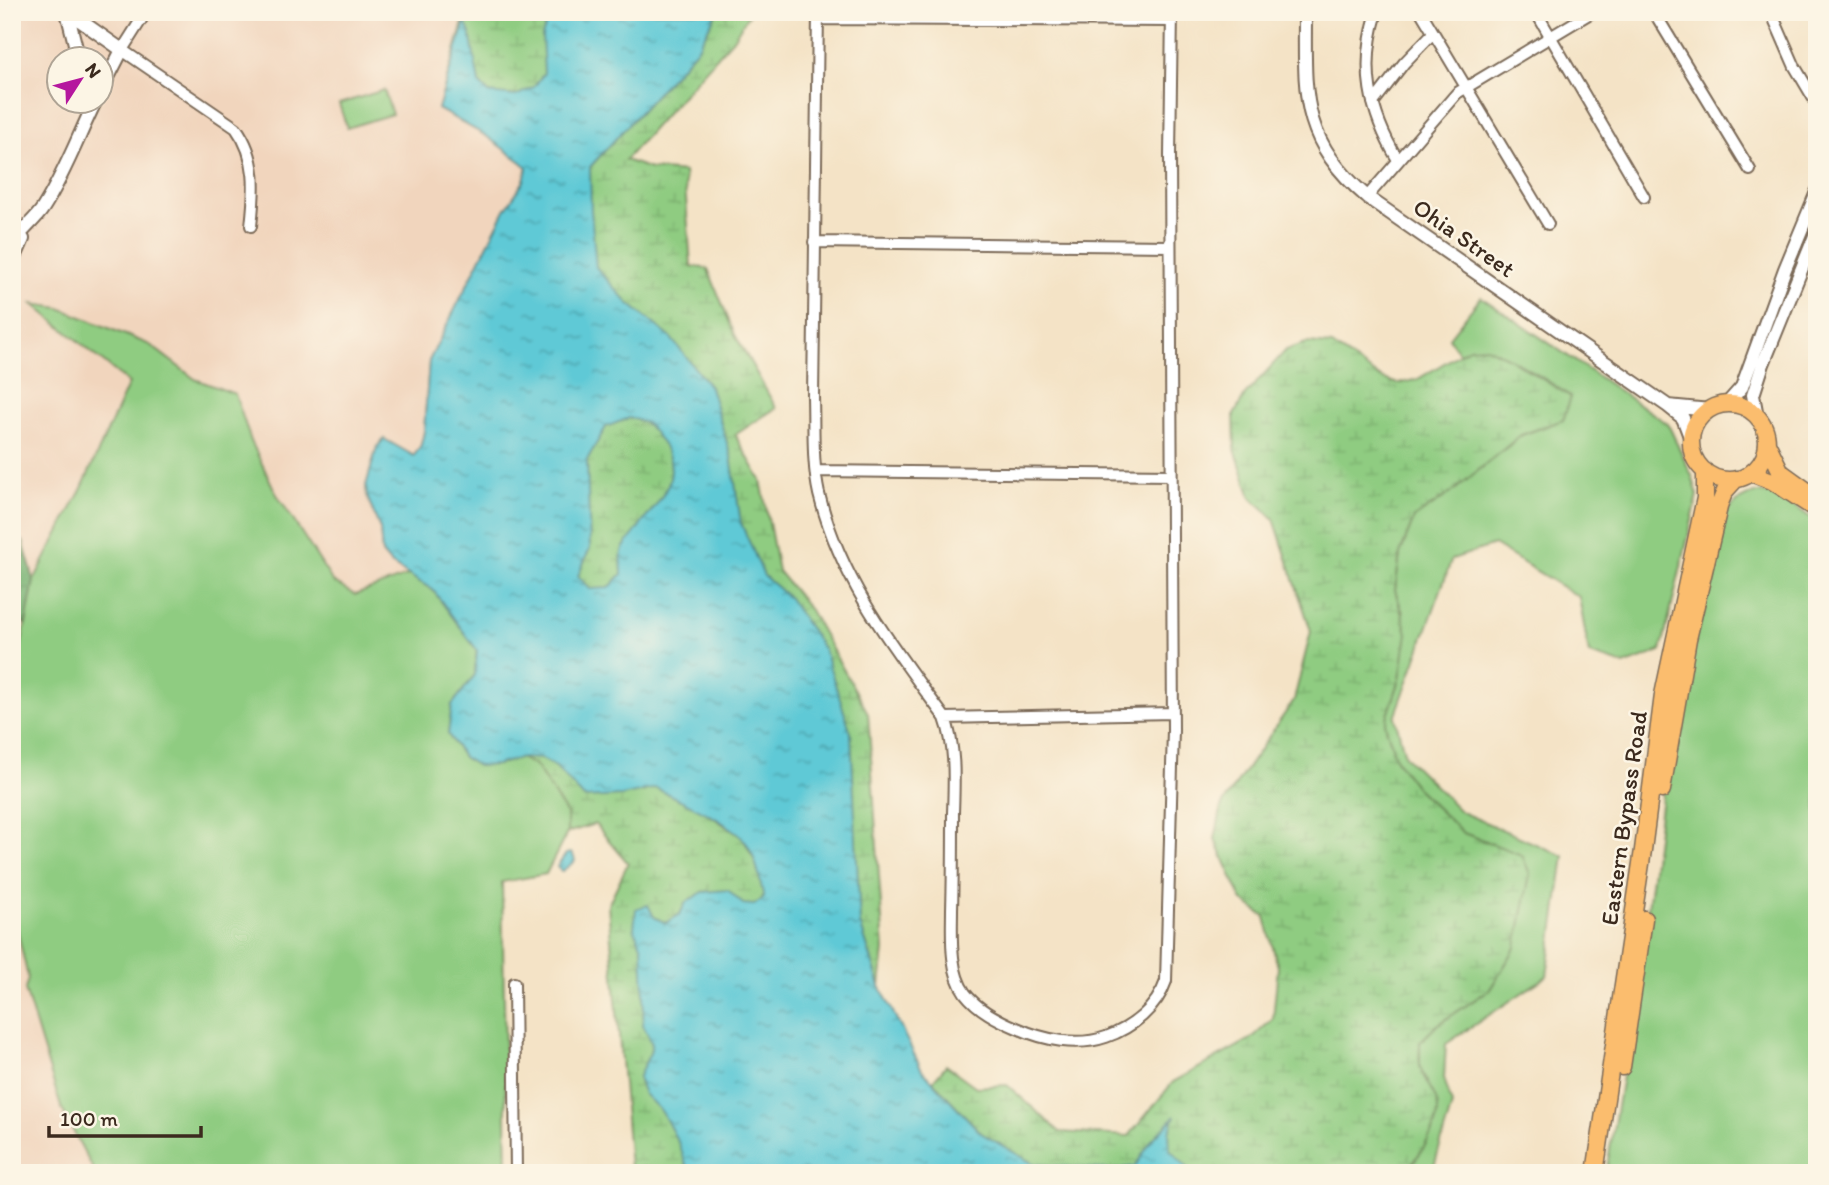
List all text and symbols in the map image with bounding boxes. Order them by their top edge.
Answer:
north arrow [46,46,116,116]
text: N [80,58,106,82]
street label: Ohia Street [1408,192,1521,283]
street label: Eastern Bypass Road [1594,709,1653,927]
scale bar [49,1094,201,1138]
text: 100 m [60,1106,118,1131]

